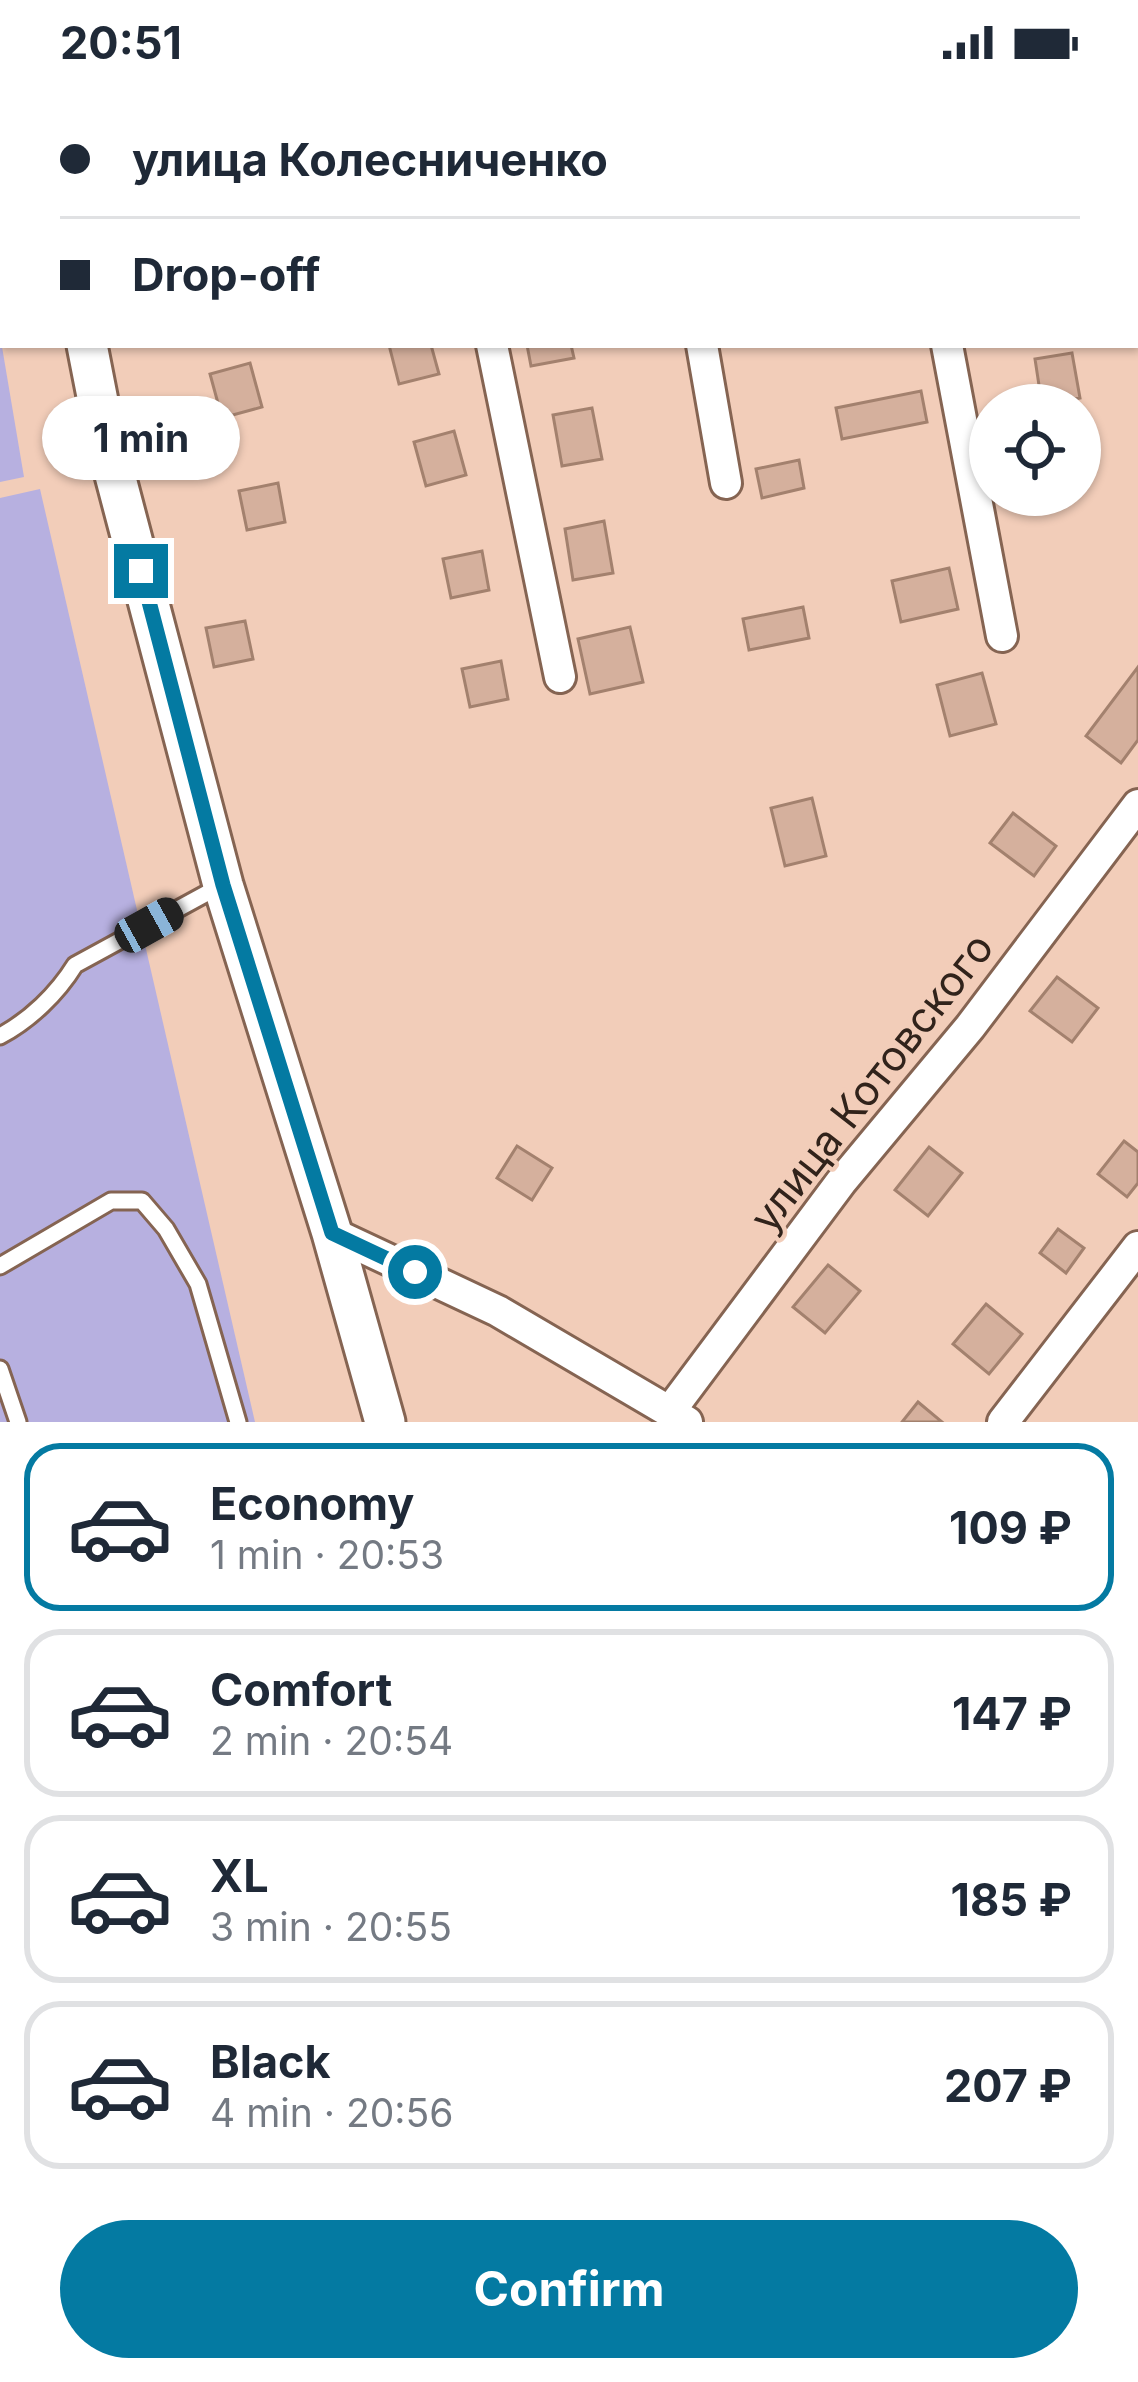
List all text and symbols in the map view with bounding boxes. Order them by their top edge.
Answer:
text: 20:51 [60,15,182,70]
text: улица Колесниченко [132,132,608,187]
text: Drop-off [132,247,320,302]
map controls [969,384,1101,516]
button: locate [969,384,1101,516]
callout: 1 min [42,397,240,481]
text: 1 min [93,414,189,461]
route end [114,544,168,598]
car [109,892,189,958]
street label: улица Котовского [739,923,1003,1241]
route start [388,1245,442,1299]
icon: car [66,1473,174,1581]
text: Economy [210,1476,414,1531]
text: 109 ₽ [949,1500,1072,1555]
text: 1 min · 20:53 [210,1531,444,1578]
icon: car [66,1659,174,1767]
text: Comfort [210,1662,392,1717]
text: 147 ₽ [952,1686,1072,1741]
text: 2 min · 20:54 [210,1717,453,1764]
icon: car [66,1845,174,1953]
text: XL [210,1848,269,1903]
text: 185 ₽ [951,1872,1072,1927]
text: 3 min · 20:55 [210,1903,452,1950]
icon: car [66,2031,174,2139]
text: Black [210,2034,331,2089]
text: 207 ₽ [944,2058,1072,2113]
text: 4 min · 20:56 [210,2089,454,2136]
button: Confirm [60,2220,1078,2358]

